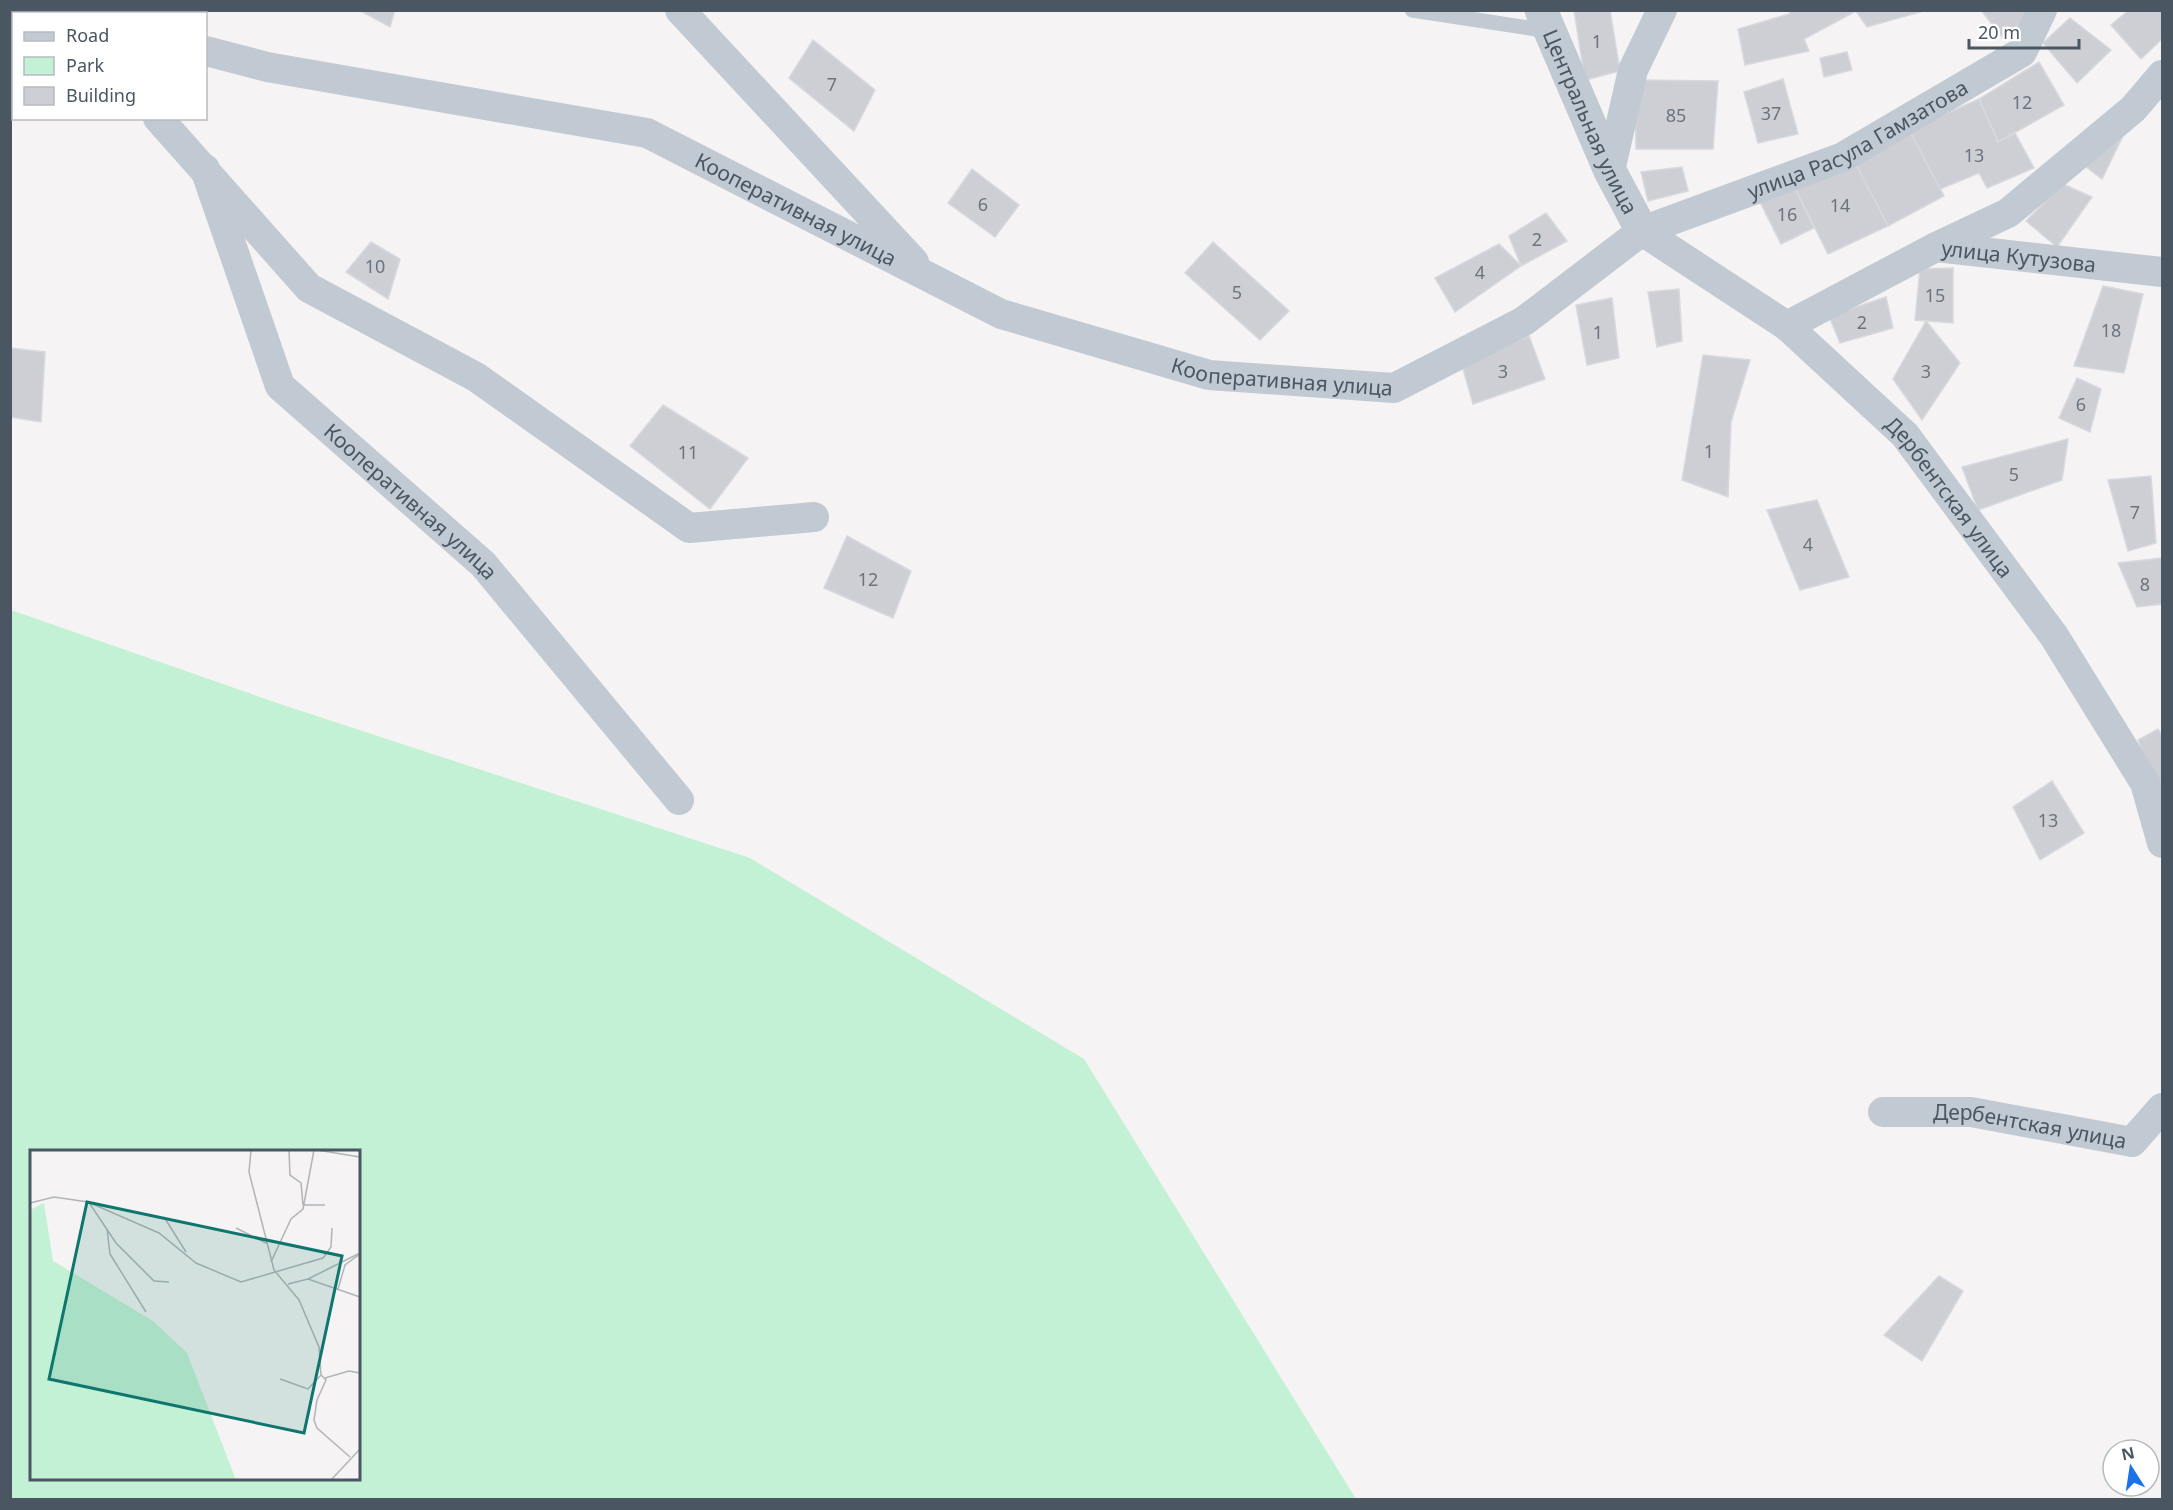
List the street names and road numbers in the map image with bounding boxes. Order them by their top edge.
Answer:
street label: Центральная улица [1537,25,1644,219]
street label: улица Расула Гамзатова [1743,73,1973,205]
street label: Кооперативная улица [690,146,901,272]
street label: улица Кутузова [1940,234,2098,279]
street label: Кооперативная улица [1168,351,1394,402]
street label: Дербентская улица [1879,410,2020,583]
street label: Кооперативная улица [318,417,504,585]
street label: Дербентская улица [1933,1098,2129,1155]

